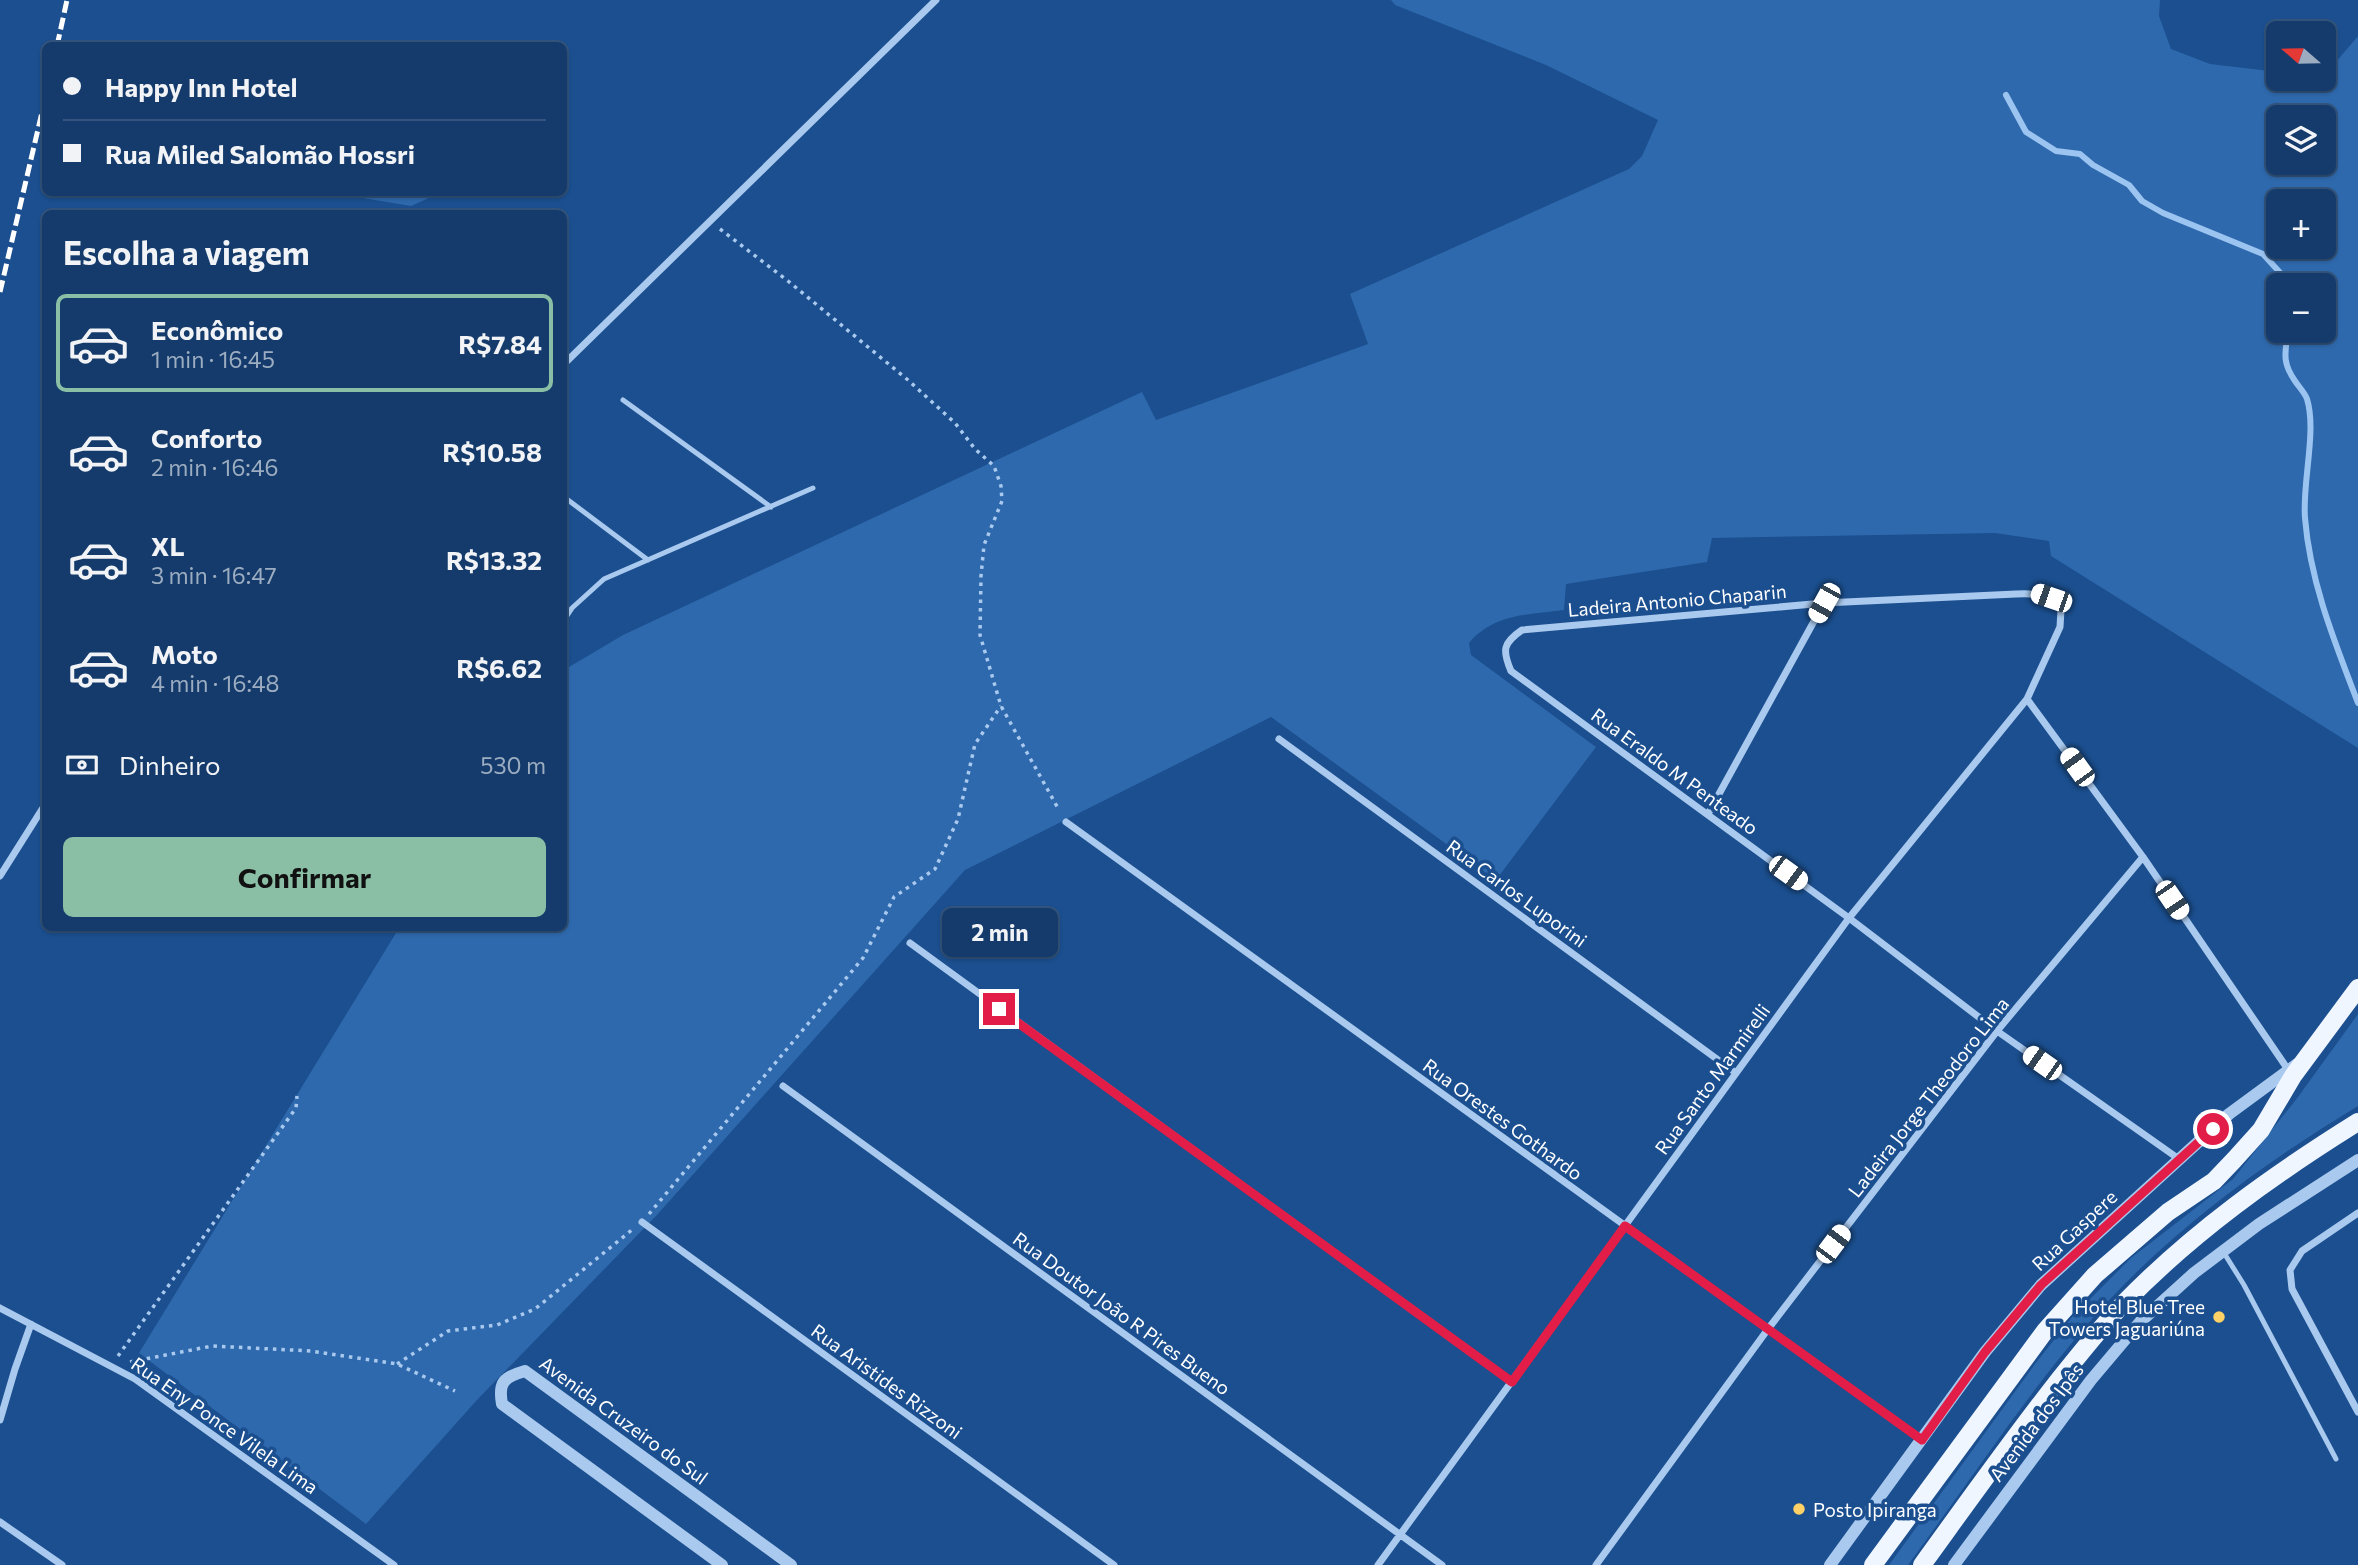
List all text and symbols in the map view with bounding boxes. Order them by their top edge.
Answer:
north arrow [2266,21,2336,91]
map controls [2266,21,2336,343]
text: Happy Inn Hotel [105,71,298,102]
button: layers [2266,105,2336,175]
text: Rua Miled Salomão Hossri [105,138,415,169]
button: + [2266,189,2336,259]
text: Escolha a viagem [63,232,310,272]
button: − [2266,273,2336,343]
icon: car [67,312,130,375]
text: Econômico [151,314,283,345]
text: R$7.84 [458,328,542,359]
text: 1 min · 16:45 [151,345,275,373]
icon: car [67,420,130,483]
text: Conforto [151,422,262,453]
text: R$10.58 [442,436,542,467]
text: 2 min · 16:46 [151,453,279,481]
icon: car [67,528,130,591]
text: XL [151,530,185,561]
text: R$13.32 [446,544,542,575]
text: 3 min · 16:47 [151,561,277,589]
street label: Ladeira Antonio Chaparin [1567,579,1787,621]
car [1805,580,1844,626]
car [2028,581,2075,615]
icon: car [67,636,130,699]
text: Moto [151,638,218,669]
text: R$6.62 [456,652,542,683]
text: 4 min · 16:48 [151,669,280,697]
street label: Rua Eraldo M Penteado [1587,703,1763,839]
car [2057,744,2098,790]
icon: cash [63,746,101,784]
text: Dinheiro [119,749,221,780]
text: 530 m [480,751,546,779]
street label: Rua Carlos Luporini [1442,834,1592,952]
button: Confirmar [63,837,546,917]
car [1765,852,1812,894]
car [2152,877,2193,923]
callout: 2 min [941,908,1057,956]
text: 2 min [971,918,1029,946]
route end [983,993,1015,1025]
street label: Ladeira Jorge Theodoro Lima [1843,993,2013,1201]
street label: Rua Santo Marmirelli [1650,999,1774,1159]
car [2019,1042,2066,1084]
street label: Rua Orestes Gothardo [1419,1053,1587,1185]
route start [2197,1113,2229,1145]
street label: Rua Gaspere [2027,1185,2121,1275]
car [1812,1221,1855,1267]
street label: Rua Doutor João R Pires Bueno [1009,1227,1235,1399]
place label: Hotel Blue Tree Towers Jaguariúna [2049,1295,2205,1340]
marker: Hotel Blue Tree Towers Jaguariúna [2211,1309,2227,1325]
street label: Rua Aristides Rizzoni [807,1319,967,1443]
street label: Avenida Cruzeiro do Sul [535,1351,713,1489]
street label: Rua Eny Ponce Vilela Lima [127,1352,323,1498]
street label: Avenida dos Ipês [1984,1358,2088,1486]
place label: Posto Ipiranga [1813,1498,1937,1521]
marker: Posto Ipiranga [1791,1501,1807,1517]

